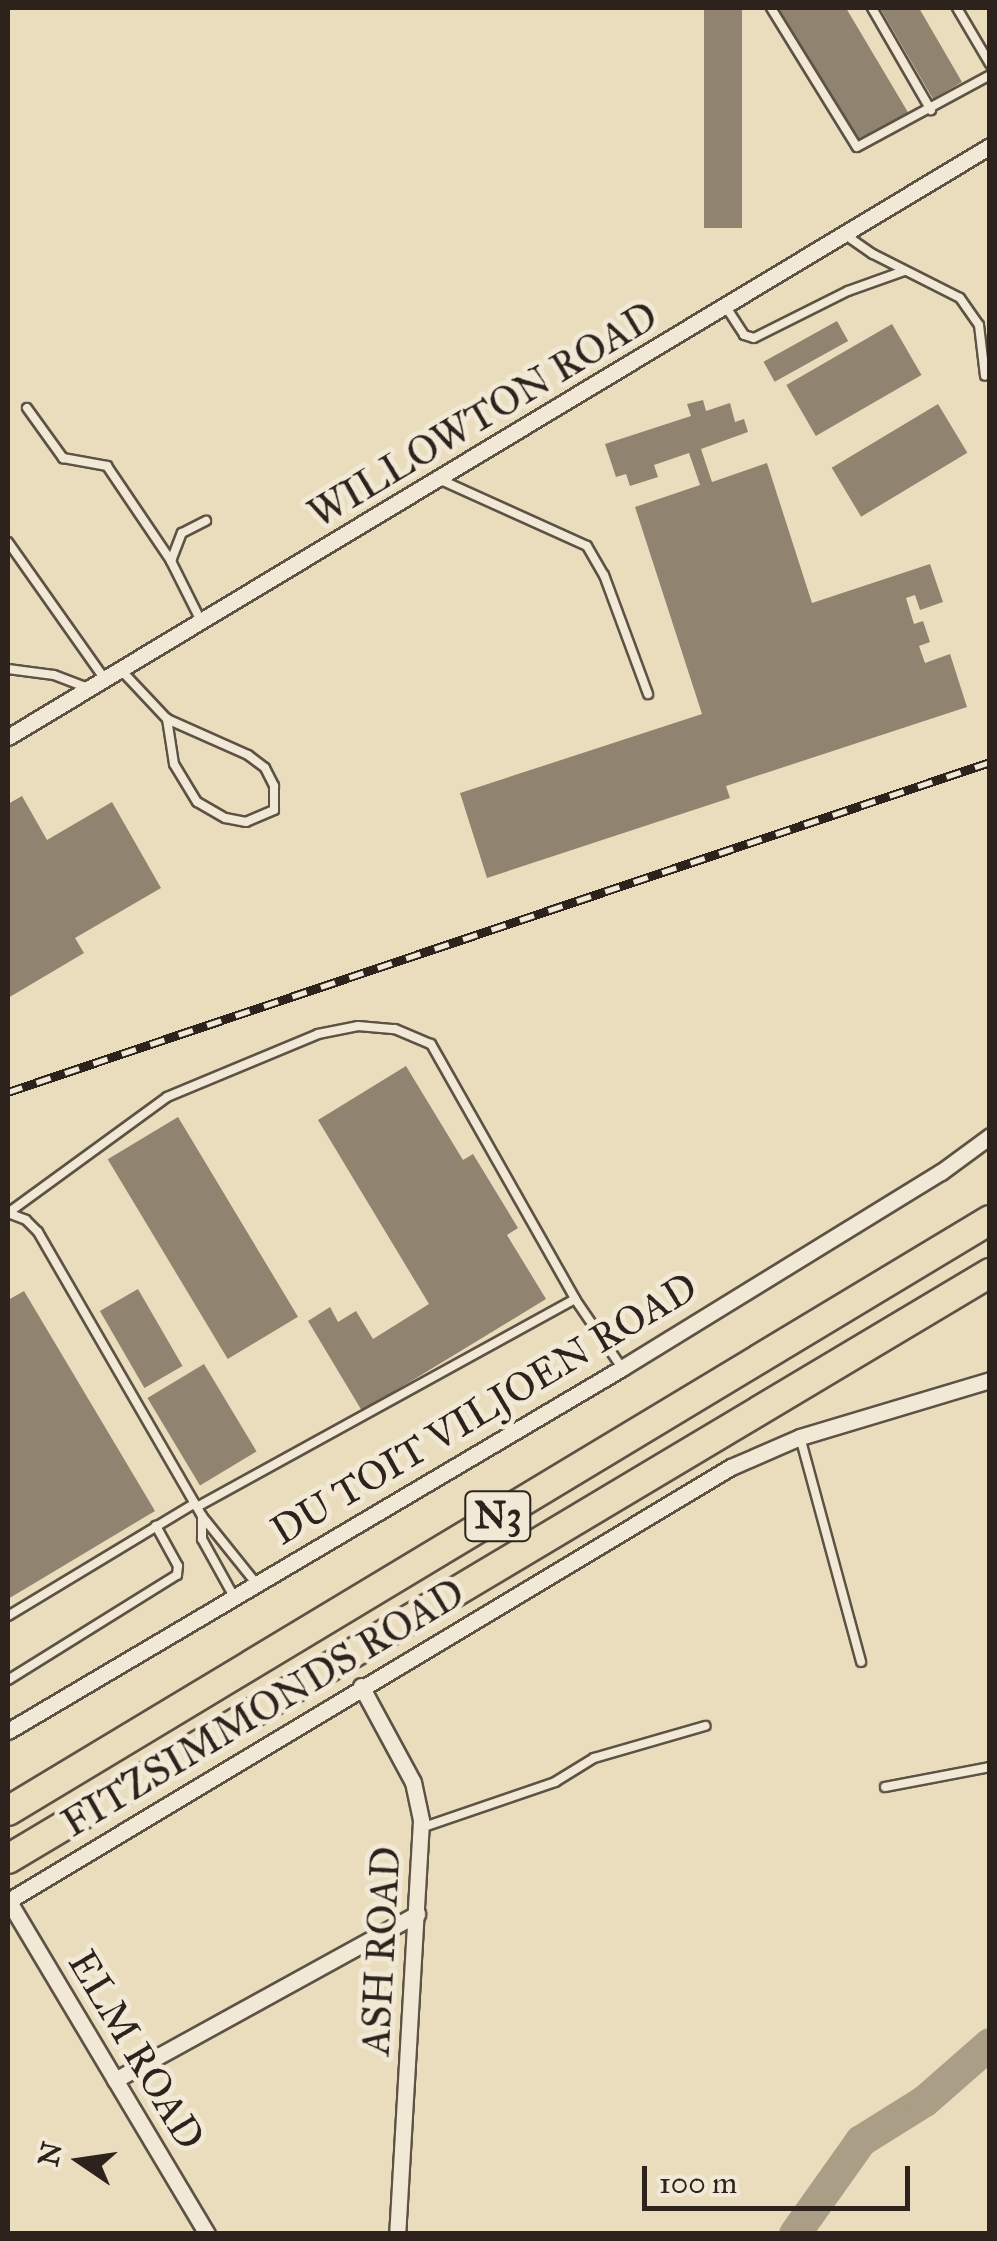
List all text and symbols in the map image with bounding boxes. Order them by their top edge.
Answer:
street label: WILLOWTON ROAD [300,292,666,538]
street label: DU TOIT VILJOEN ROAD [262,1263,706,1555]
road number: N3 [463,1483,533,1549]
street label: FITZSIMMONDS ROAD [53,1569,473,1847]
street label: ASH ROAD [352,1845,410,2057]
street label: ELM ROAD [58,1942,214,2158]
north arrow [30,2111,130,2211]
text: N [31,2139,70,2170]
scale bar [647,2146,914,2208]
text: 100 m [659,2165,737,2201]

